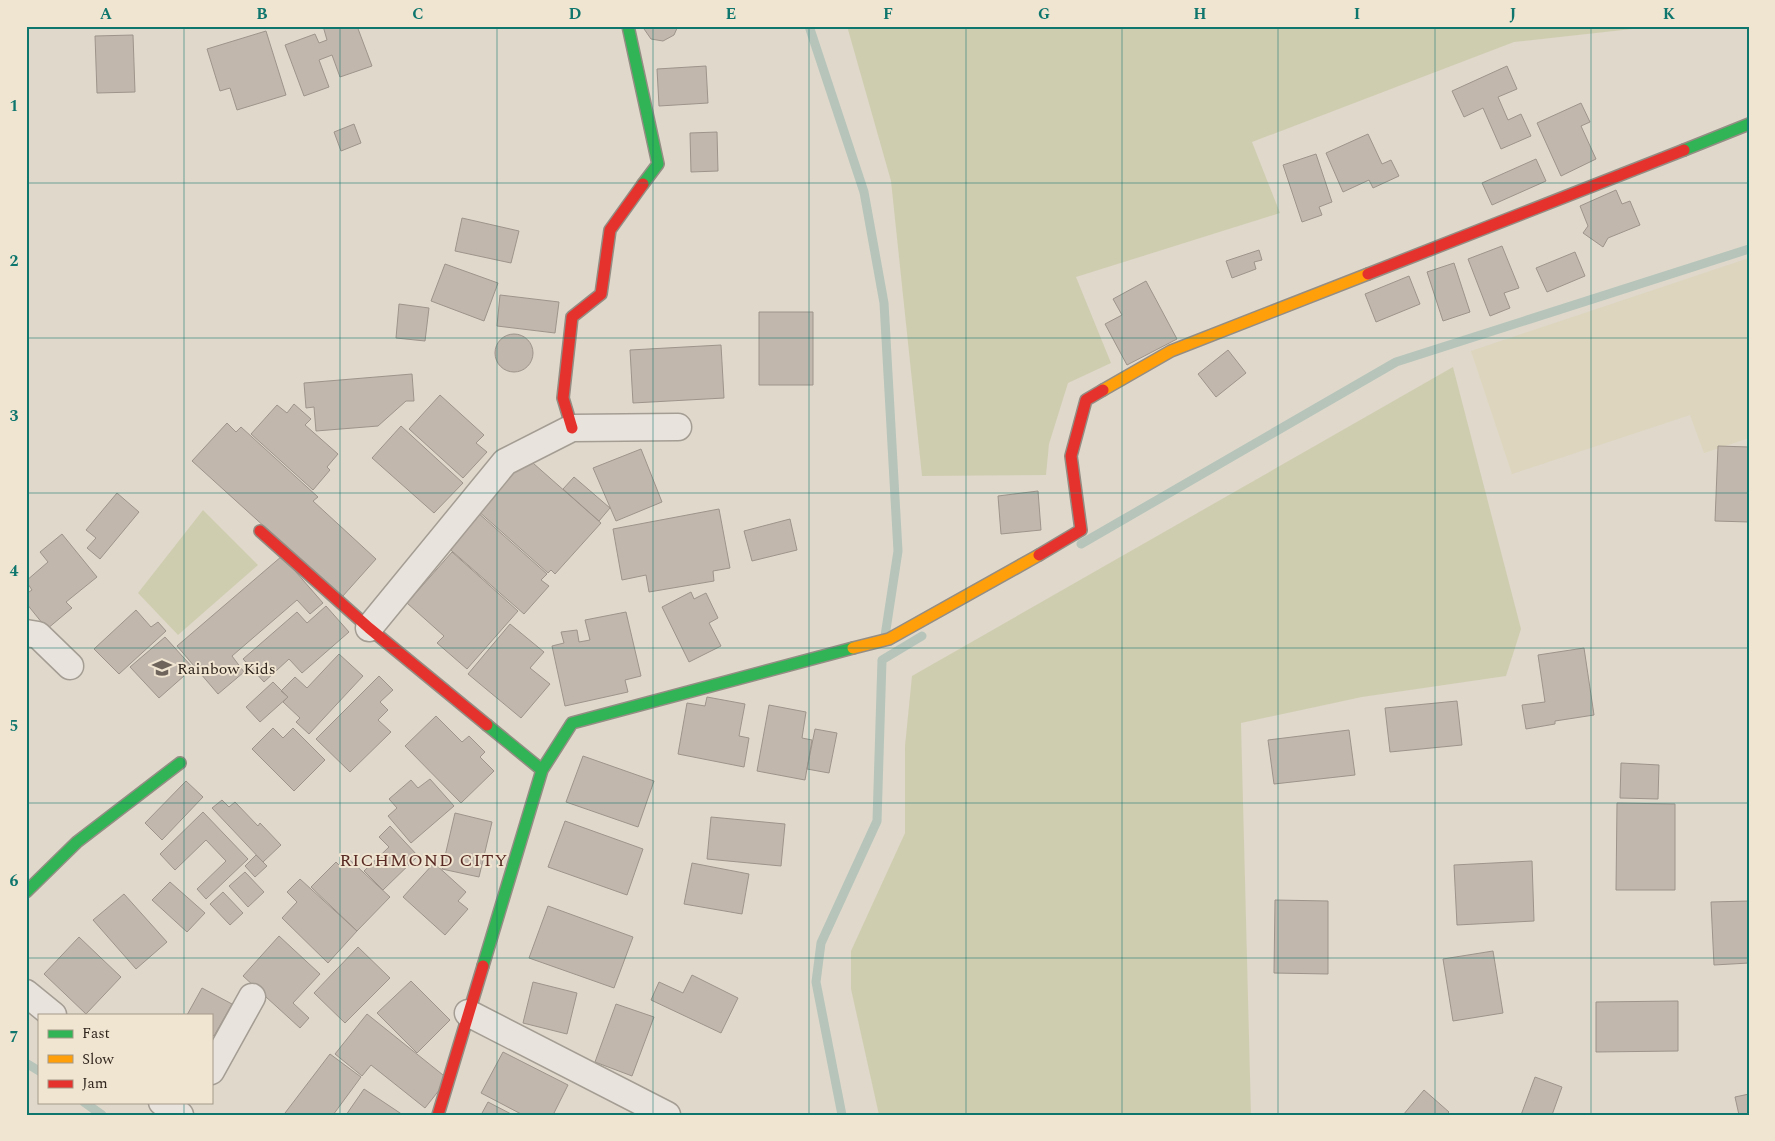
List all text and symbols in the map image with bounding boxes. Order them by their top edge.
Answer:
text: A [100,2,113,26]
text: B [256,2,268,26]
text: C [412,2,424,26]
text: D [569,2,582,26]
text: E [726,2,736,26]
text: F [883,2,893,26]
text: G [1038,2,1050,26]
text: H [1193,2,1207,26]
text: I [1354,2,1360,26]
text: J [1510,2,1517,26]
text: K [1663,2,1676,26]
text: 1 [10,94,18,118]
text: 2 [10,249,19,273]
text: 3 [10,404,19,428]
text: 4 [10,559,19,583]
school or university icon: Rainbow Kids [151,657,173,679]
place label: Rainbow Kids [177,657,276,681]
text: 5 [10,714,18,738]
district label: RICHMOND CITY [339,847,509,874]
text: 6 [10,869,19,893]
legend [38,1014,212,1104]
text: Fast [82,1022,110,1045]
text: 7 [10,1025,19,1049]
text: Slow [82,1048,114,1071]
text: Jam [82,1072,108,1095]

